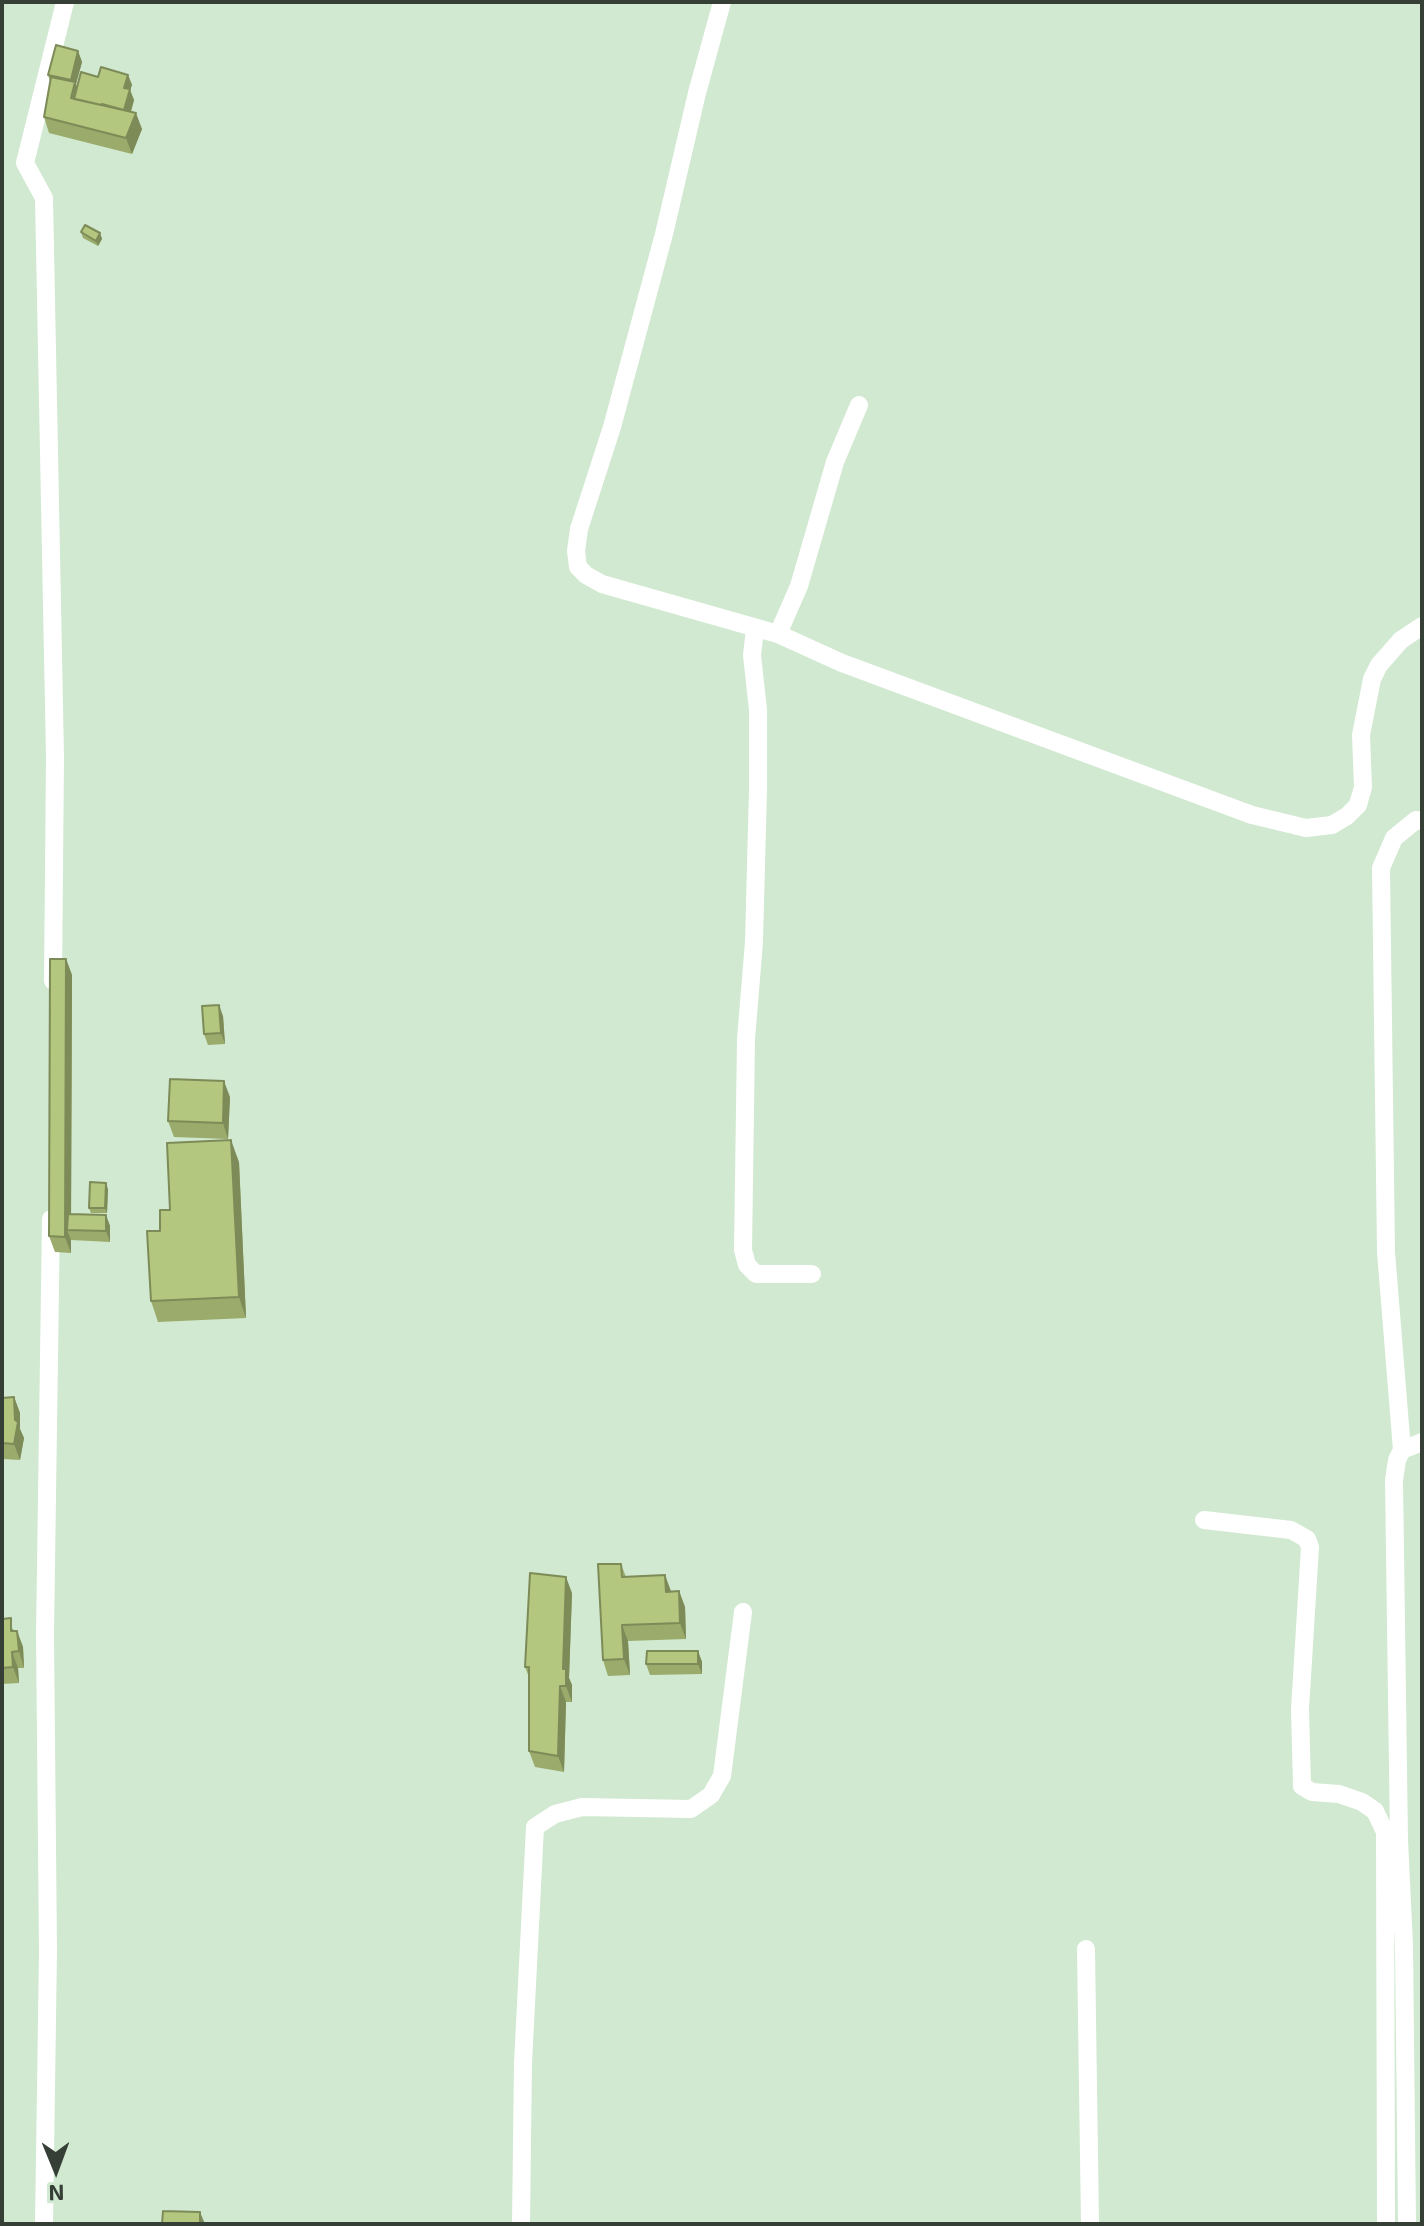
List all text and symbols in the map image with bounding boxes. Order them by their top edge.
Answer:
north arrow [16,2130,96,2210]
text: N [48,2181,65,2207]

